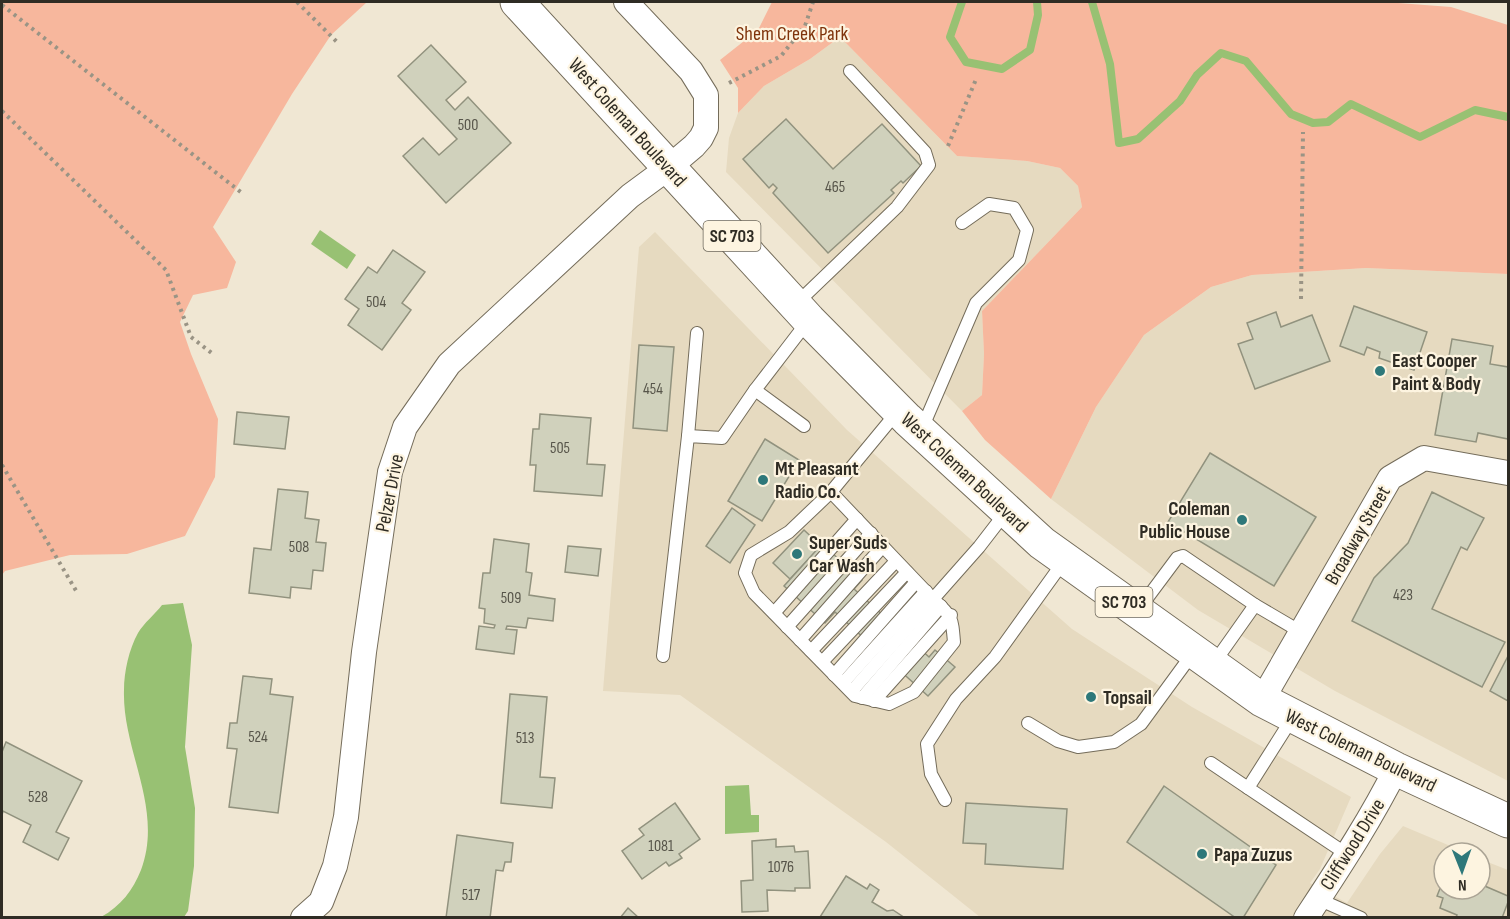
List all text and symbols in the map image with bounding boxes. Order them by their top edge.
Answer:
park label: Shem Creek Park [736,22,849,46]
street label: West Coleman Boulevard [563,53,691,192]
house number: 500 [458,116,478,135]
house number: 465 [825,178,845,197]
road number: SC 703 [704,221,760,251]
house number: 504 [366,293,386,312]
place label: East Cooper Paint & Body [1392,349,1481,396]
marker: East Cooper Paint & Body [1373,364,1387,378]
house number: 454 [643,380,663,399]
street label: West Coleman Boulevard [896,408,1033,538]
house number: 505 [550,439,570,458]
street label: Pelzer Drive [371,452,409,534]
place label: Mt Pleasant Radio Co. [775,457,859,504]
marker: Mt Pleasant Radio Co. [756,473,770,487]
street label: Broadway Street [1320,482,1396,589]
place label: Coleman Public House [1139,497,1230,544]
marker: Coleman Public House [1235,513,1249,527]
place label: Super Suds Car Wash [809,531,888,578]
house number: 508 [289,538,309,557]
marker: Super Suds Car Wash [790,547,804,561]
house number: 423 [1393,586,1413,605]
road number: SC 703 [1096,587,1152,617]
house number: 509 [501,589,521,608]
place label: Topsail [1103,686,1152,710]
marker: Topsail [1084,690,1098,704]
street label: West Coleman Boulevard [1281,704,1440,798]
house number: 524 [248,728,268,747]
house number: 513 [516,729,534,748]
house number: 528 [28,788,48,807]
street label: Cliffwood Drive [1315,794,1390,895]
house number: 1081 [648,837,674,856]
north arrow [1432,841,1492,901]
place label: Papa Zuzus [1214,843,1293,867]
marker: Papa Zuzus [1195,847,1209,861]
house number: 1076 [768,858,794,877]
text: N [1458,875,1467,894]
house number: 517 [462,886,481,905]

